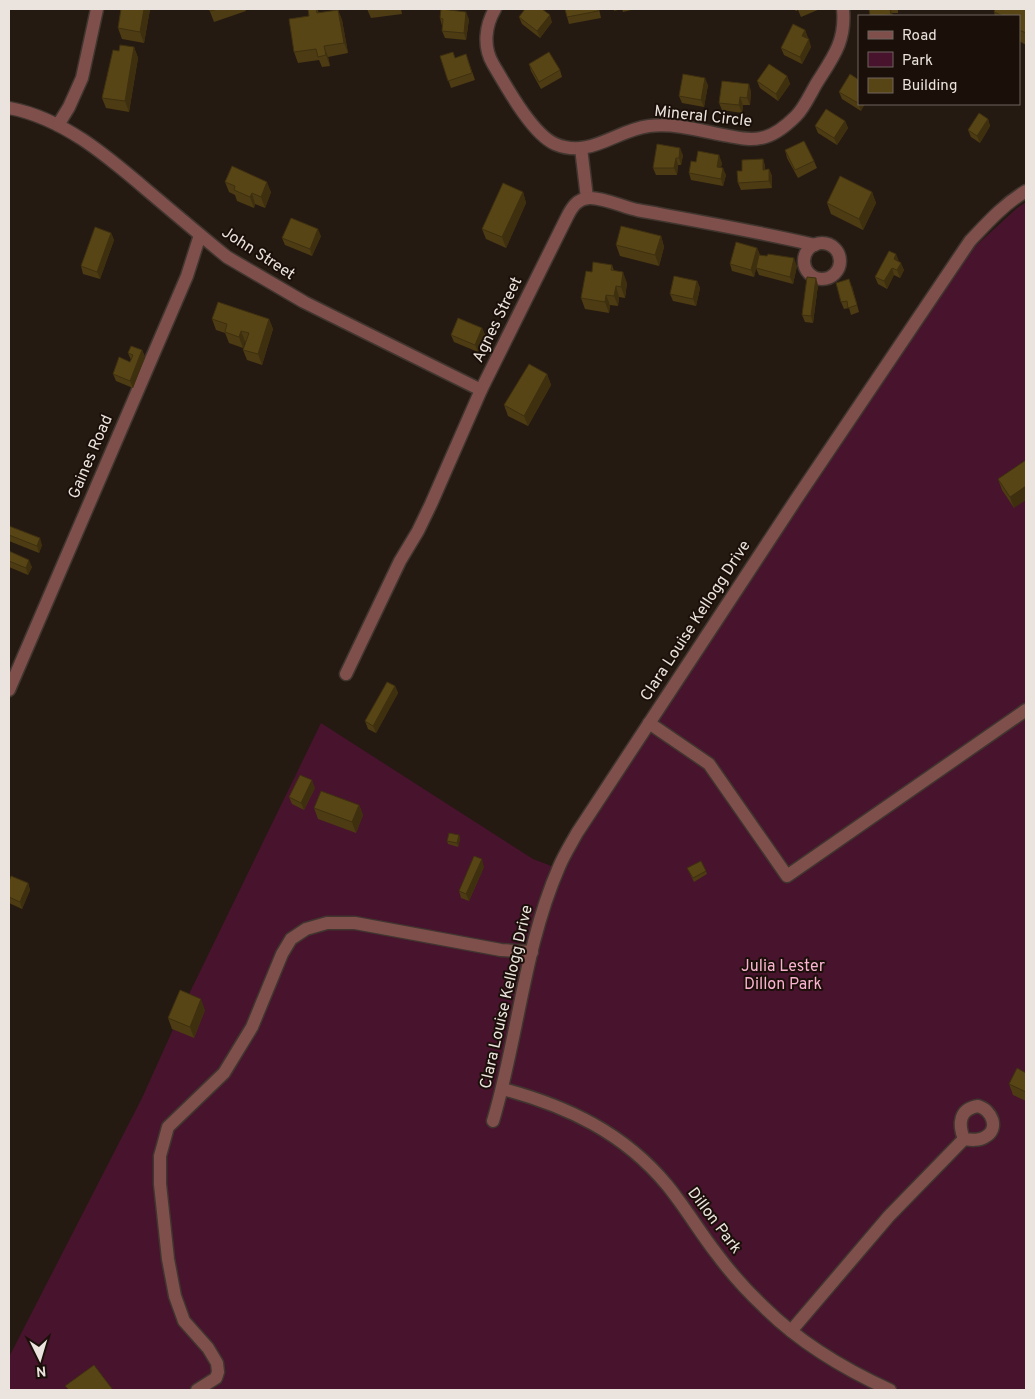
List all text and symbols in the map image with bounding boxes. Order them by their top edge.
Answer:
legend [858,15,1020,105]
text: Road [902,27,937,46]
text: Park [902,52,933,71]
text: Building [902,77,957,96]
street label: Mineral Circle [653,102,753,132]
street label: John Street [217,223,299,285]
street label: Agnes Street [469,274,527,366]
street label: Gaines Road [64,412,118,502]
street label: Clara Louise Kellogg Drive [636,537,756,705]
street label: Clara Louise Kellogg Drive [476,903,538,1091]
park label: Julia Lester Dillon Park [741,957,825,995]
street label: Dillon Park [683,1184,745,1258]
north arrow [15,1334,65,1384]
text: N [35,1362,47,1379]

